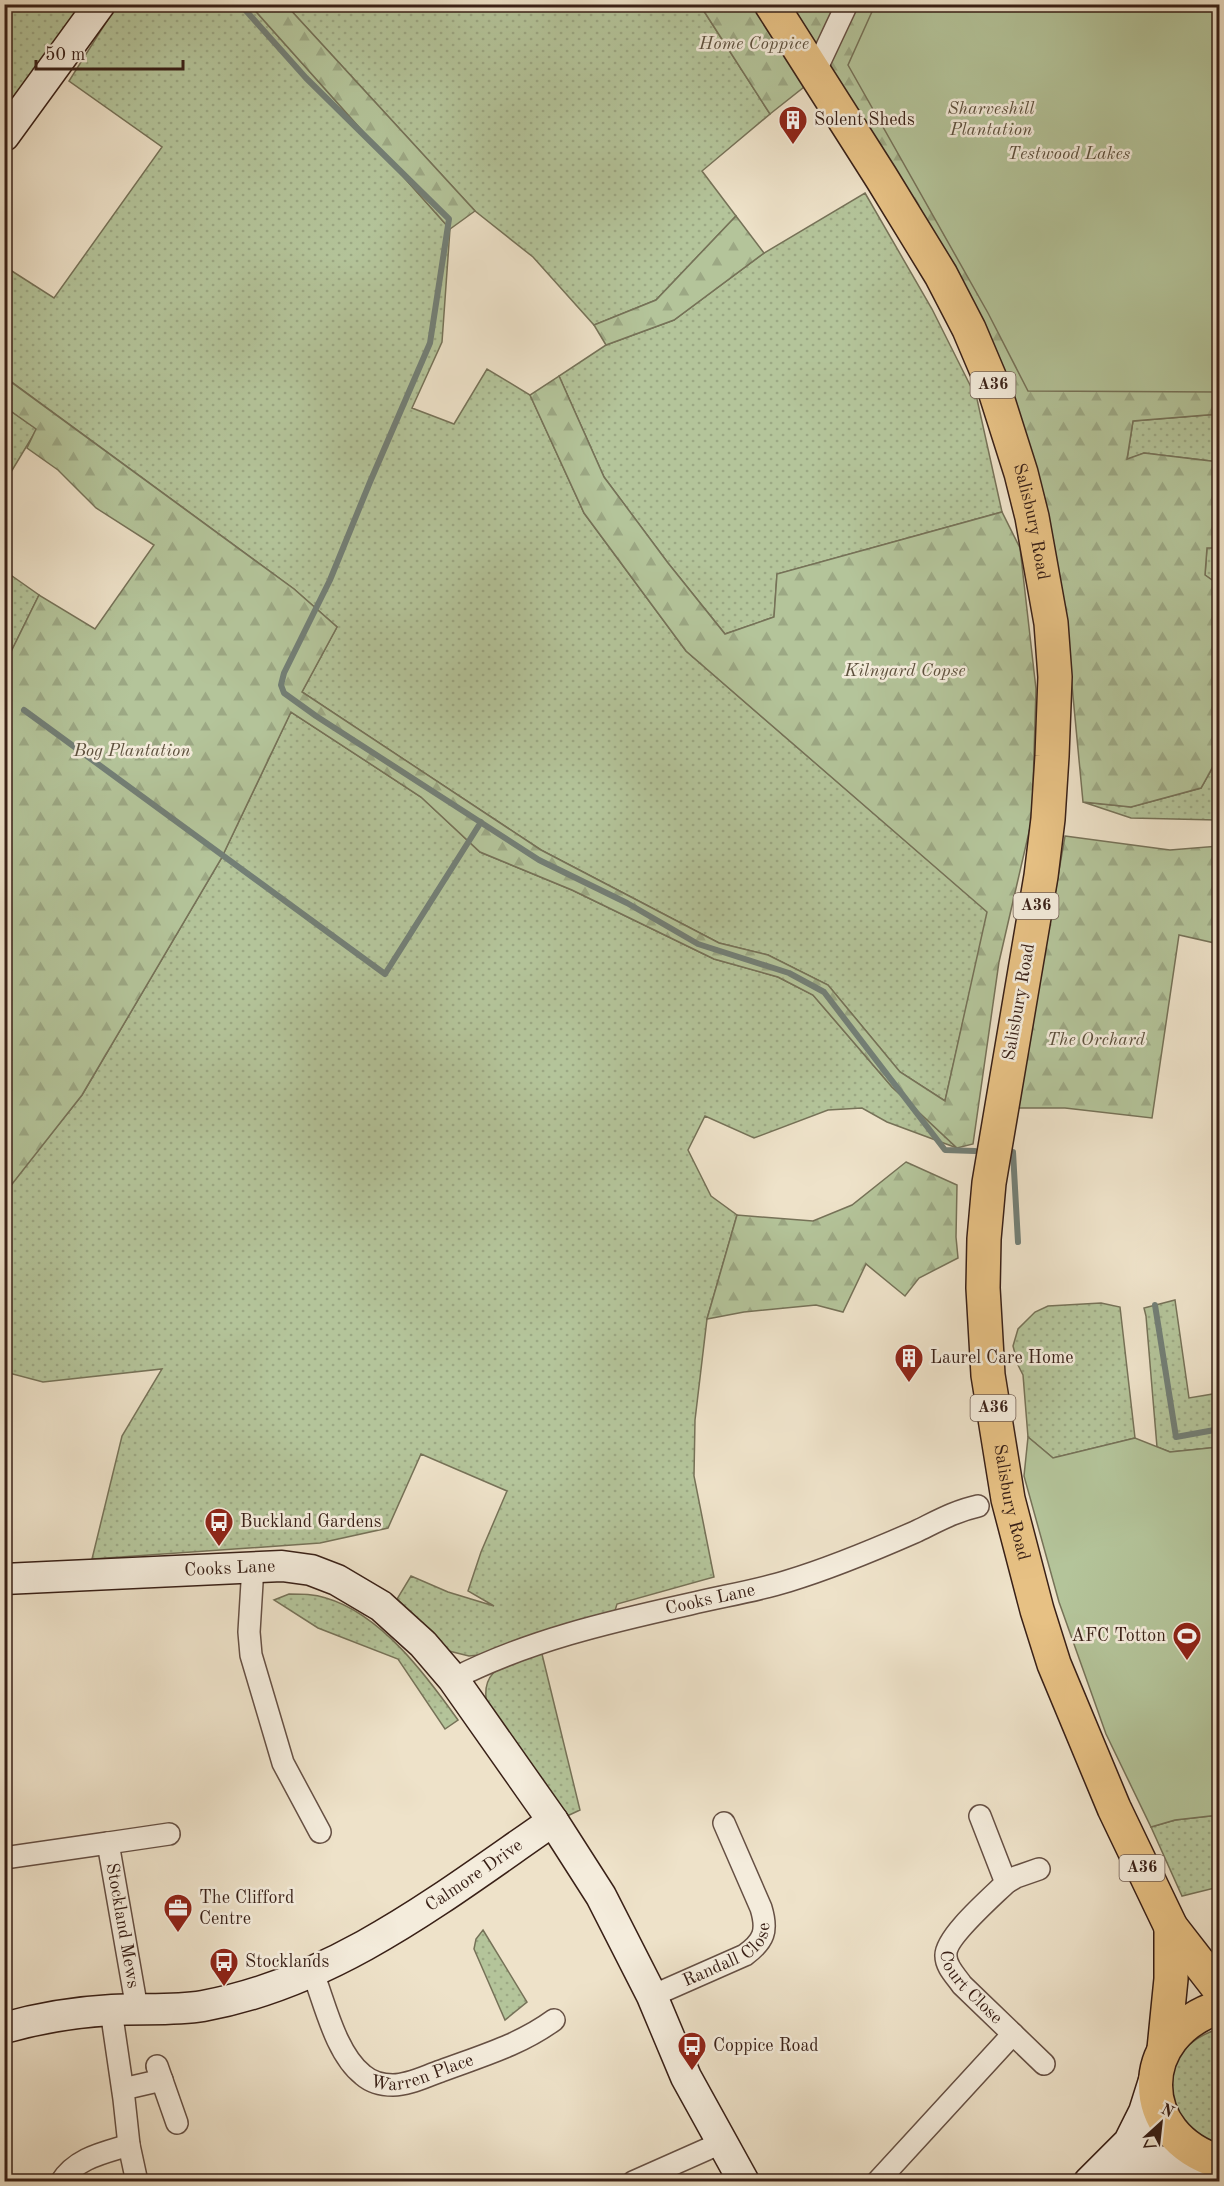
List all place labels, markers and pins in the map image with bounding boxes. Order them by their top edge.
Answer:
building icon: Solent Sheds [777,104,809,146]
place label: Solent Sheds [814,111,915,129]
building icon: Laurel Care Home [893,1342,925,1384]
place label: Laurel Care Home [930,1349,1073,1367]
bus stop icon: Buckland Gardens [203,1506,235,1548]
place label: Buckland Gardens [240,1513,382,1531]
sports icon: AFC Totton [1171,1620,1203,1662]
place label: AFC Totton [1071,1627,1166,1645]
place label: The Clifford Centre [199,1889,294,1928]
office icon: The Clifford Centre [162,1892,194,1934]
bus stop icon: Stocklands [208,1946,240,1988]
place label: Stocklands [245,1953,329,1971]
bus stop icon: Coppice Road [676,2030,708,2072]
place label: Coppice Road [713,2037,819,2055]

